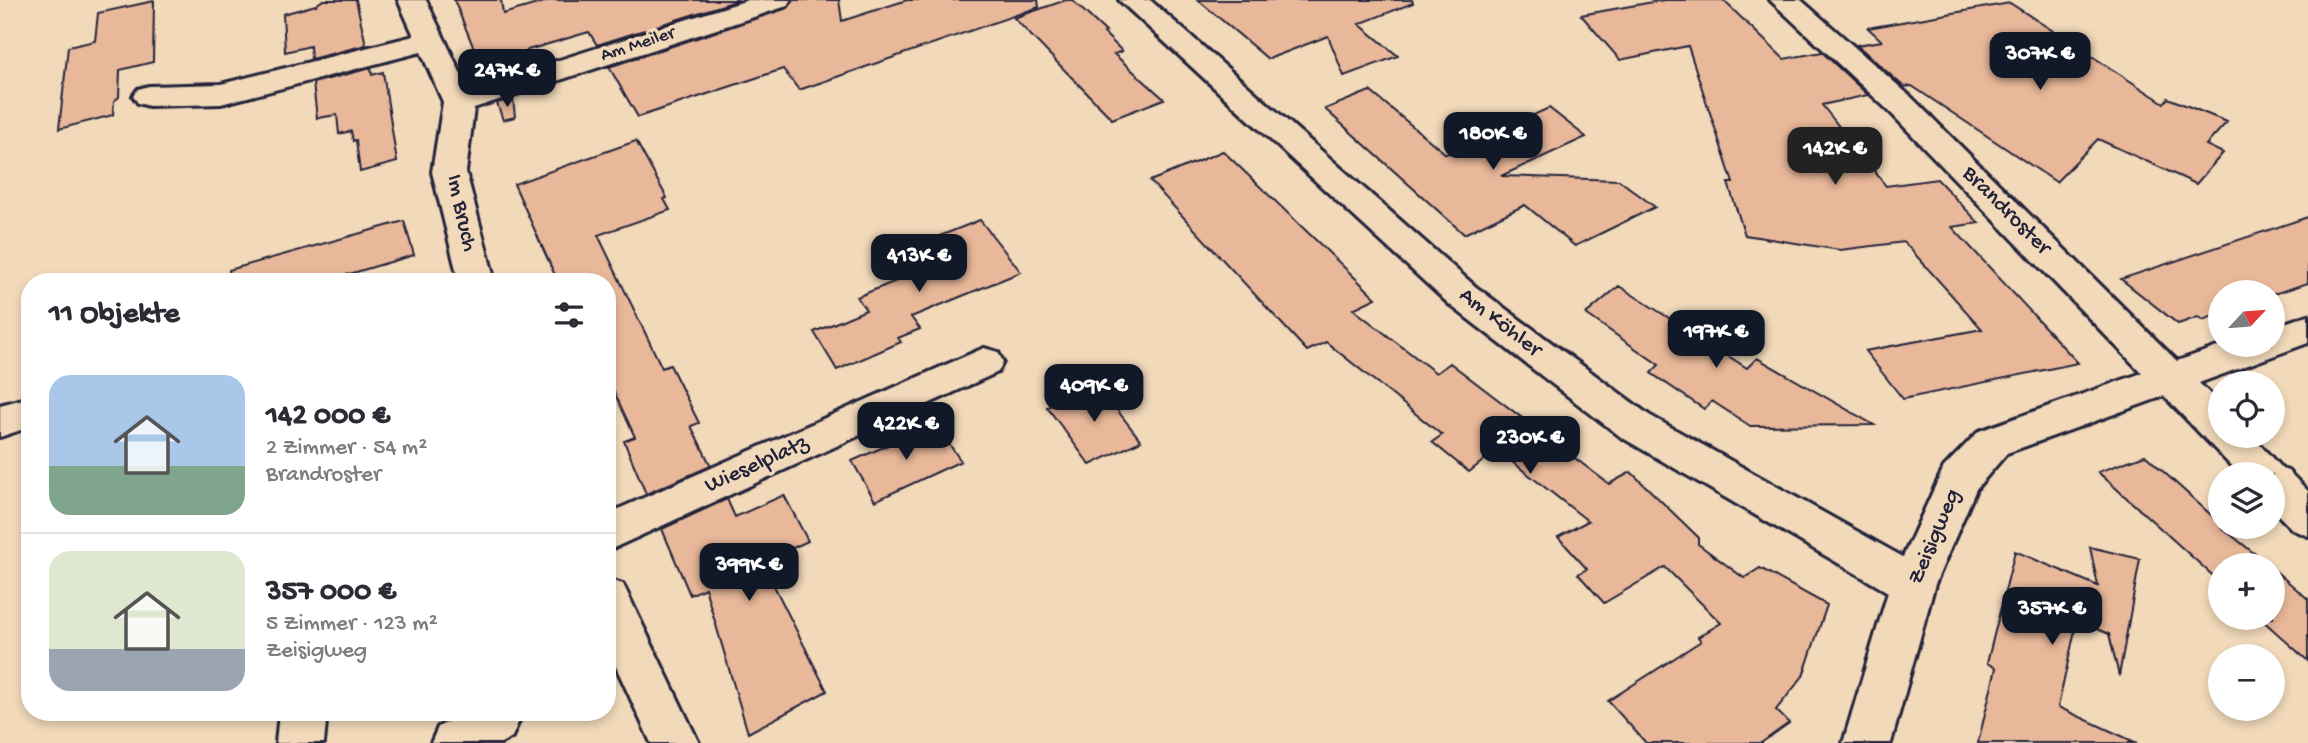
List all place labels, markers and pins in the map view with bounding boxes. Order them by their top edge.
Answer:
pin: 307K € [1983,32,2097,92]
pin: 247K € [450,50,564,109]
pin: 180K € [1436,113,1550,172]
pin: 142K € [1778,128,1892,187]
pin: 413K € [862,234,976,294]
pin: 197K € [1659,310,1773,370]
pin: 409K € [1037,364,1151,424]
pin: 422K € [849,402,963,462]
pin: 230K € [1473,416,1587,476]
pin: 399K € [692,544,806,603]
pin: 357K € [1995,588,2109,647]

